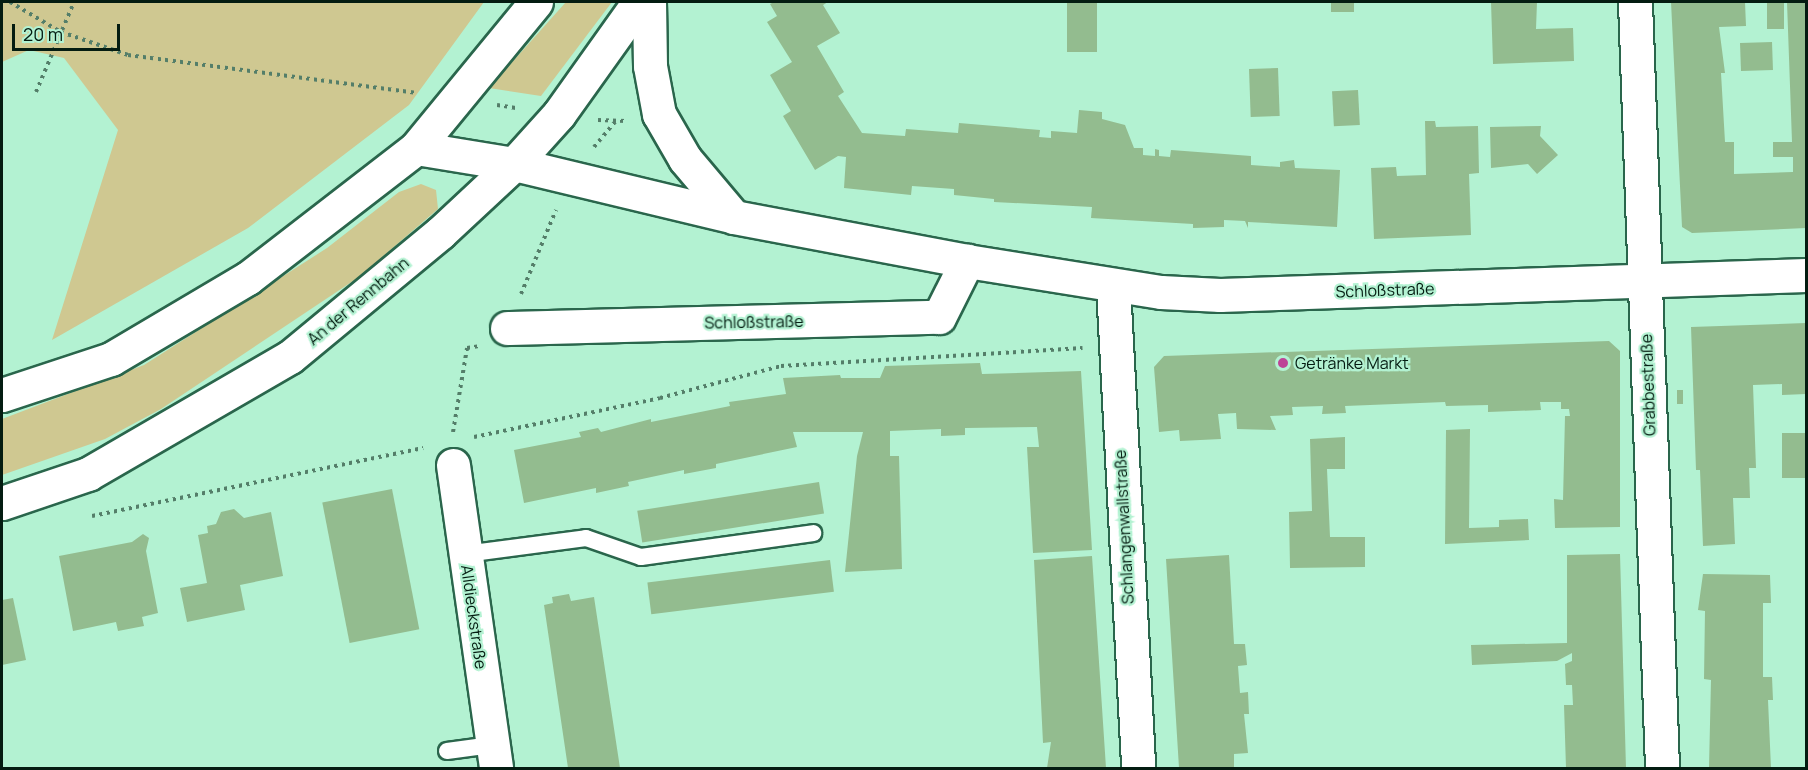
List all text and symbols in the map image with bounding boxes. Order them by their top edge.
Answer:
scale bar [15,12,123,50]
text: 20 m [23,22,63,46]
street label: An der Rennbahn [303,253,413,349]
street label: Schloßstraße [1335,279,1435,301]
street label: Schloßstraße [704,312,804,332]
street label: Grabbestraße [1637,334,1659,436]
place label: Getränke Markt [1295,353,1409,373]
marker: Getränke Markt [1276,356,1290,370]
street label: Schlangenwallstraße [1110,449,1138,605]
street label: Alldieckstraße [457,564,491,670]

